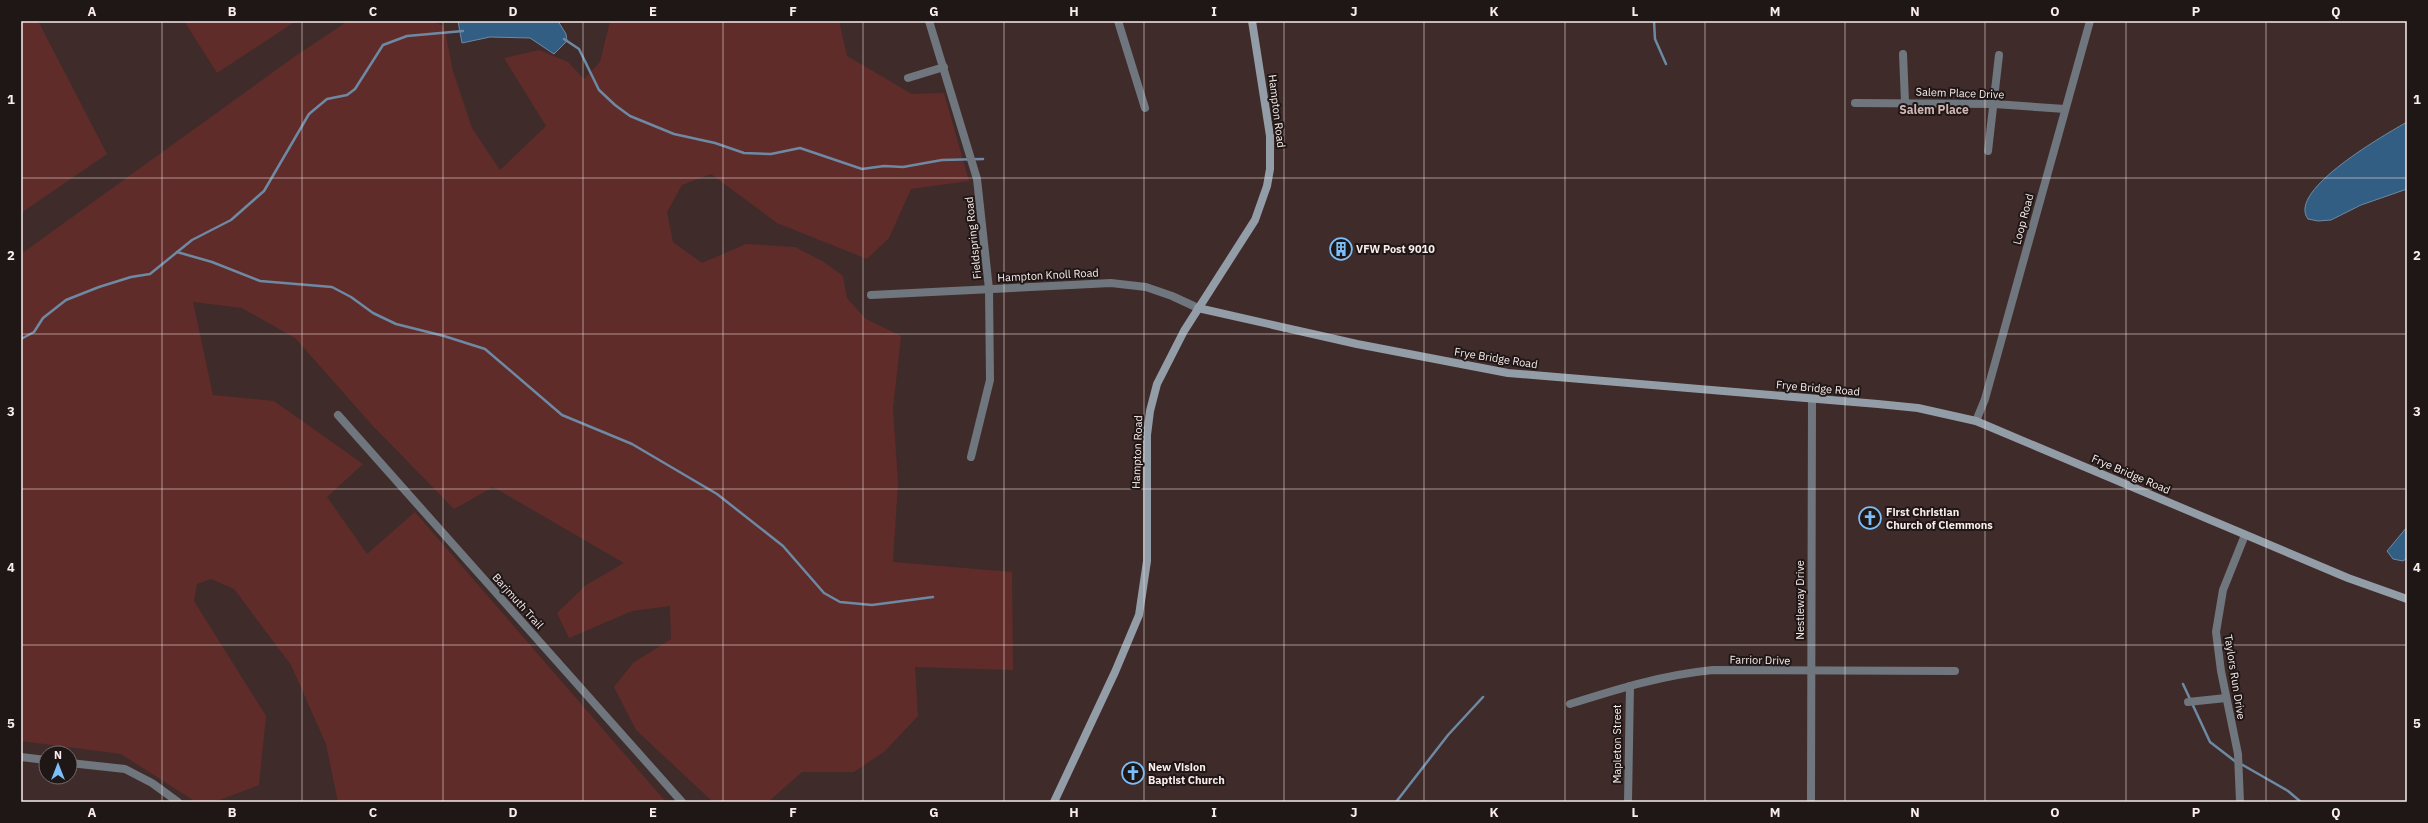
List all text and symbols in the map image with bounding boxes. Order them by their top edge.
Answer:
text: A [88,3,97,20]
text: B [228,3,237,20]
text: C [369,3,378,20]
text: D [508,3,518,20]
text: E [649,3,657,20]
text: F [789,3,797,20]
text: G [929,3,939,20]
text: H [1069,3,1079,20]
text: I [1211,3,1217,20]
text: J [1350,3,1358,20]
text: K [1489,3,1499,20]
text: L [1632,3,1639,20]
text: M [1770,3,1780,20]
text: N [1910,3,1920,20]
text: O [2050,3,2060,20]
text: P [2192,3,2201,20]
text: Q [2331,3,2341,20]
street label: Hampton Road [1266,74,1288,148]
street label: Salem Place Drive [1915,84,2005,102]
text: 1 [7,91,15,108]
text: 1 [2413,91,2421,108]
district label: Salem Place [1899,102,1969,117]
street label: Loop Road [2010,192,2036,246]
street label: Fieldspring Road [962,196,984,280]
building icon: VFW Post 9010 [1328,236,1354,262]
place label: VFW Post 9010 [1356,242,1435,256]
text: 2 [7,247,15,264]
text: 2 [2413,247,2421,264]
street label: Hampton Knoll Road [997,265,1099,285]
street label: Frye Bridge Road [1453,345,1539,371]
street label: Frye Bridge Road [1775,377,1861,399]
text: 3 [7,403,15,420]
text: 3 [2413,403,2421,420]
street label: Hampton Road [1129,415,1145,489]
street label: Frye Bridge Road [2090,451,2172,497]
church icon: First Christian Church of Clemmons [1857,505,1883,531]
place label: First Christian Church of Clemmons [1886,505,1993,532]
text: 4 [7,559,15,576]
text: 4 [2413,559,2421,576]
street label: Nestleway Drive [1793,560,1807,640]
street label: Barjmuth Trail [489,570,547,632]
street label: Taylors Run Drive [2221,634,2249,720]
street label: Farrior Drive [1730,652,1790,668]
street label: Mapleton Street [1610,704,1624,784]
text: 5 [7,715,15,732]
text: 5 [2413,715,2421,732]
north arrow [38,745,78,785]
text: N [54,748,62,762]
church icon: New Vision Baptist Church [1120,760,1146,786]
place label: New Vision Baptist Church [1148,760,1225,787]
text: A [88,804,97,821]
text: B [228,804,237,821]
text: C [369,804,378,821]
text: D [508,804,518,821]
text: E [649,804,657,821]
text: F [789,804,797,821]
text: G [929,804,939,821]
text: H [1069,804,1079,821]
text: I [1211,804,1217,821]
text: J [1350,804,1358,821]
text: K [1489,804,1499,821]
text: L [1632,804,1639,821]
text: M [1770,804,1780,821]
text: N [1910,804,1920,821]
text: O [2050,804,2060,821]
text: P [2192,804,2201,821]
text: Q [2331,804,2341,821]

